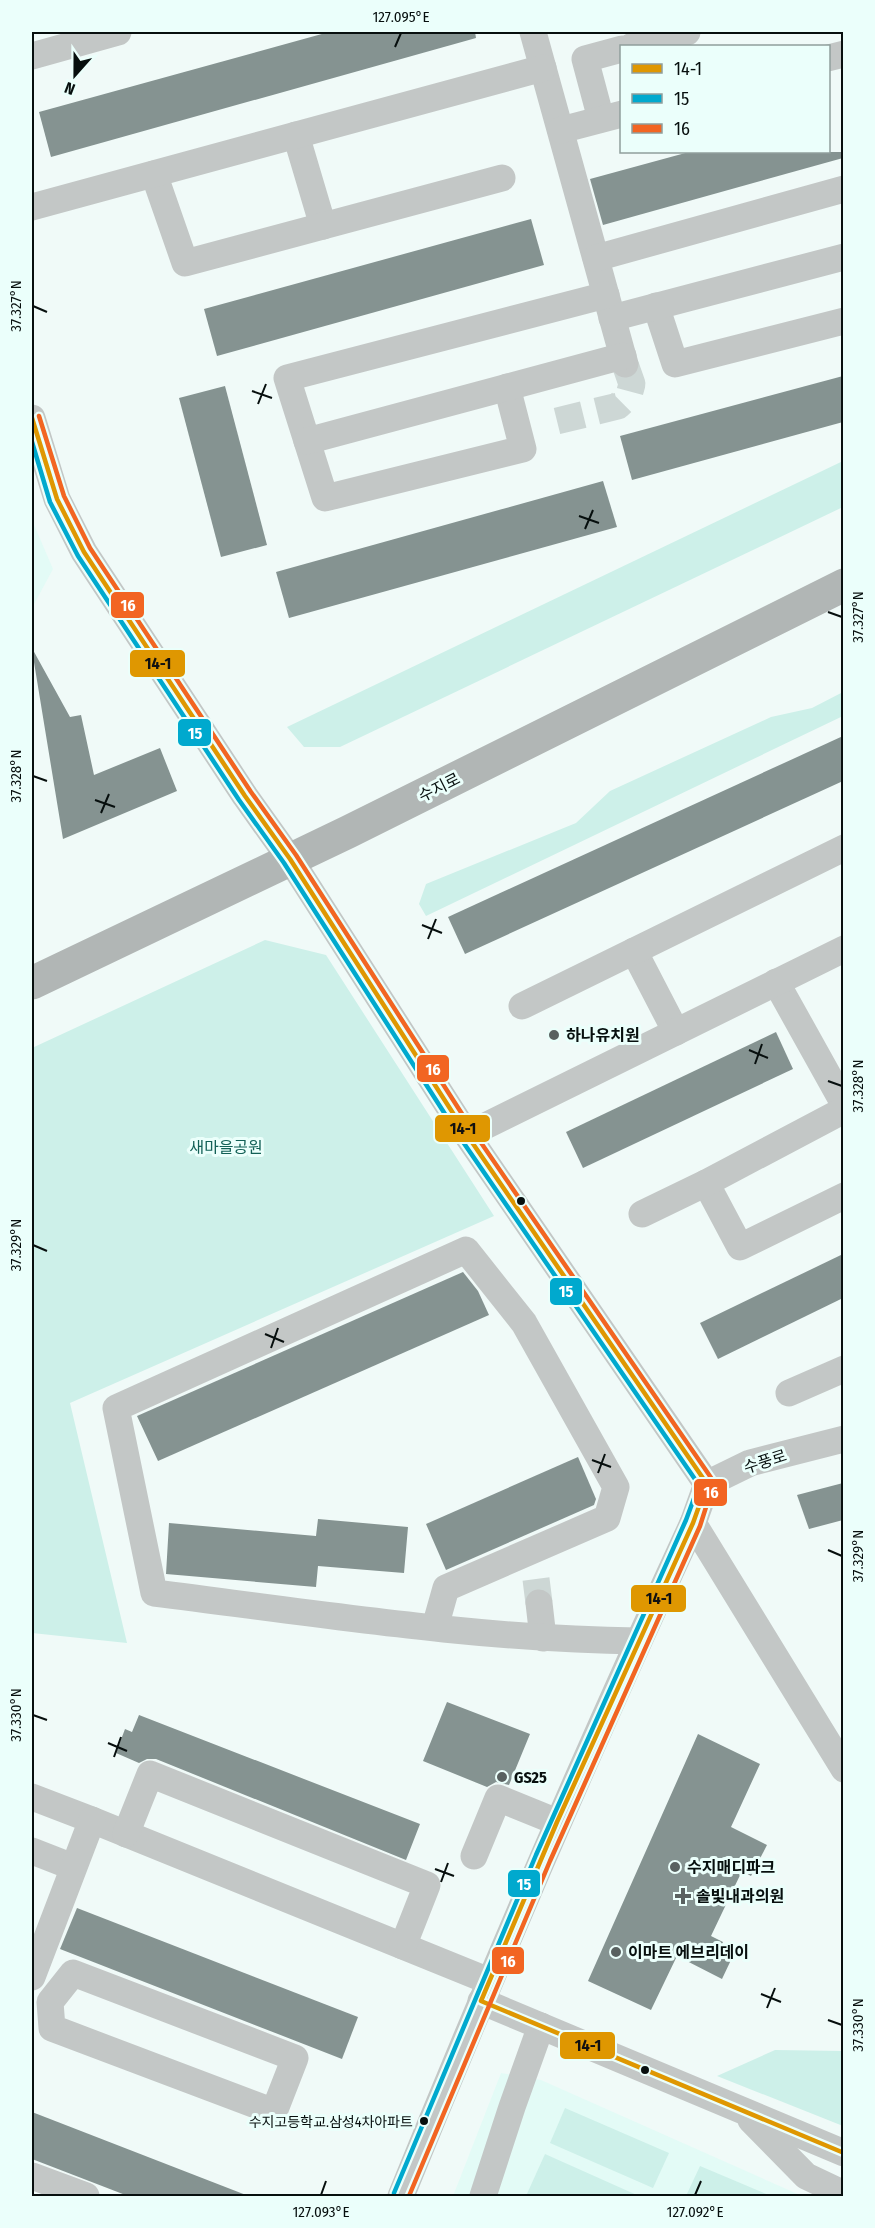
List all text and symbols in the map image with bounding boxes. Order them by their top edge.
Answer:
text: 127.095°E [372,8,430,26]
north arrow [45,45,105,105]
legend [620,45,830,153]
text: 14-1 [674,58,702,80]
text: N [62,78,78,99]
text: 15 [674,88,689,110]
text: 16 [674,118,690,140]
text: 37.327°N [7,280,25,332]
line badge: 16 [110,591,145,619]
text: 37.327°N [849,591,867,643]
text: 16 [120,596,136,615]
line badge: 14-1 [129,649,186,678]
text: 14-1 [145,654,171,673]
line badge: 15 [177,718,212,747]
text: 15 [188,724,202,743]
text: 37.328°N [7,750,25,802]
street label: 수지로 [415,769,463,806]
place label: 하나유치원 [566,1026,640,1045]
marker: 하나유치원 [547,1028,561,1042]
line badge: 16 [416,1054,450,1083]
text: 16 [425,1060,441,1079]
text: 37.328°N [849,1060,867,1112]
line badge: 14-1 [434,1114,491,1143]
text: 14-1 [450,1119,476,1138]
park label: 새마을공원 [189,1138,263,1157]
unlabelled marker [515,1195,527,1207]
text: 37.329°N [7,1219,25,1271]
line badge: 15 [549,1277,583,1306]
text: 15 [559,1282,573,1301]
street label: 수풍로 [741,1446,789,1477]
line badge: 16 [693,1478,728,1507]
text: 16 [703,1483,719,1502]
text: 37.329°N [849,1530,867,1582]
line badge: 14-1 [630,1584,687,1613]
text: 14-1 [646,1589,672,1608]
text: 37.330°N [7,1688,25,1742]
place label: GS25 [514,1768,547,1787]
marker: GS25 [495,1770,509,1784]
place label: 수지매디파크 [687,1858,776,1877]
marker: 수지매디파크 [668,1860,682,1874]
line badge: 15 [507,1869,541,1898]
text: 15 [517,1875,531,1894]
marker: 솔빛내과의원 [674,1887,692,1905]
place label: 솔빛내과의원 [696,1887,784,1906]
place label: 이마트 에브리데이 [628,1943,749,1962]
marker: 이마트 에브리데이 [609,1945,623,1959]
line badge: 16 [491,1946,525,1975]
text: 16 [500,1952,516,1971]
text: 37.330°N [849,1998,867,2052]
line badge: 14-1 [559,2031,616,2060]
text: 14-1 [575,2036,601,2055]
unlabelled marker [639,2064,651,2076]
place label: 수지고등학교.삼성4차아파트 [249,2114,413,2131]
marker: 수지고등학교.삼성4차아파트 [418,2115,430,2127]
text: 127.093°E [293,2203,349,2221]
text: 127.092°E [667,2203,723,2221]

